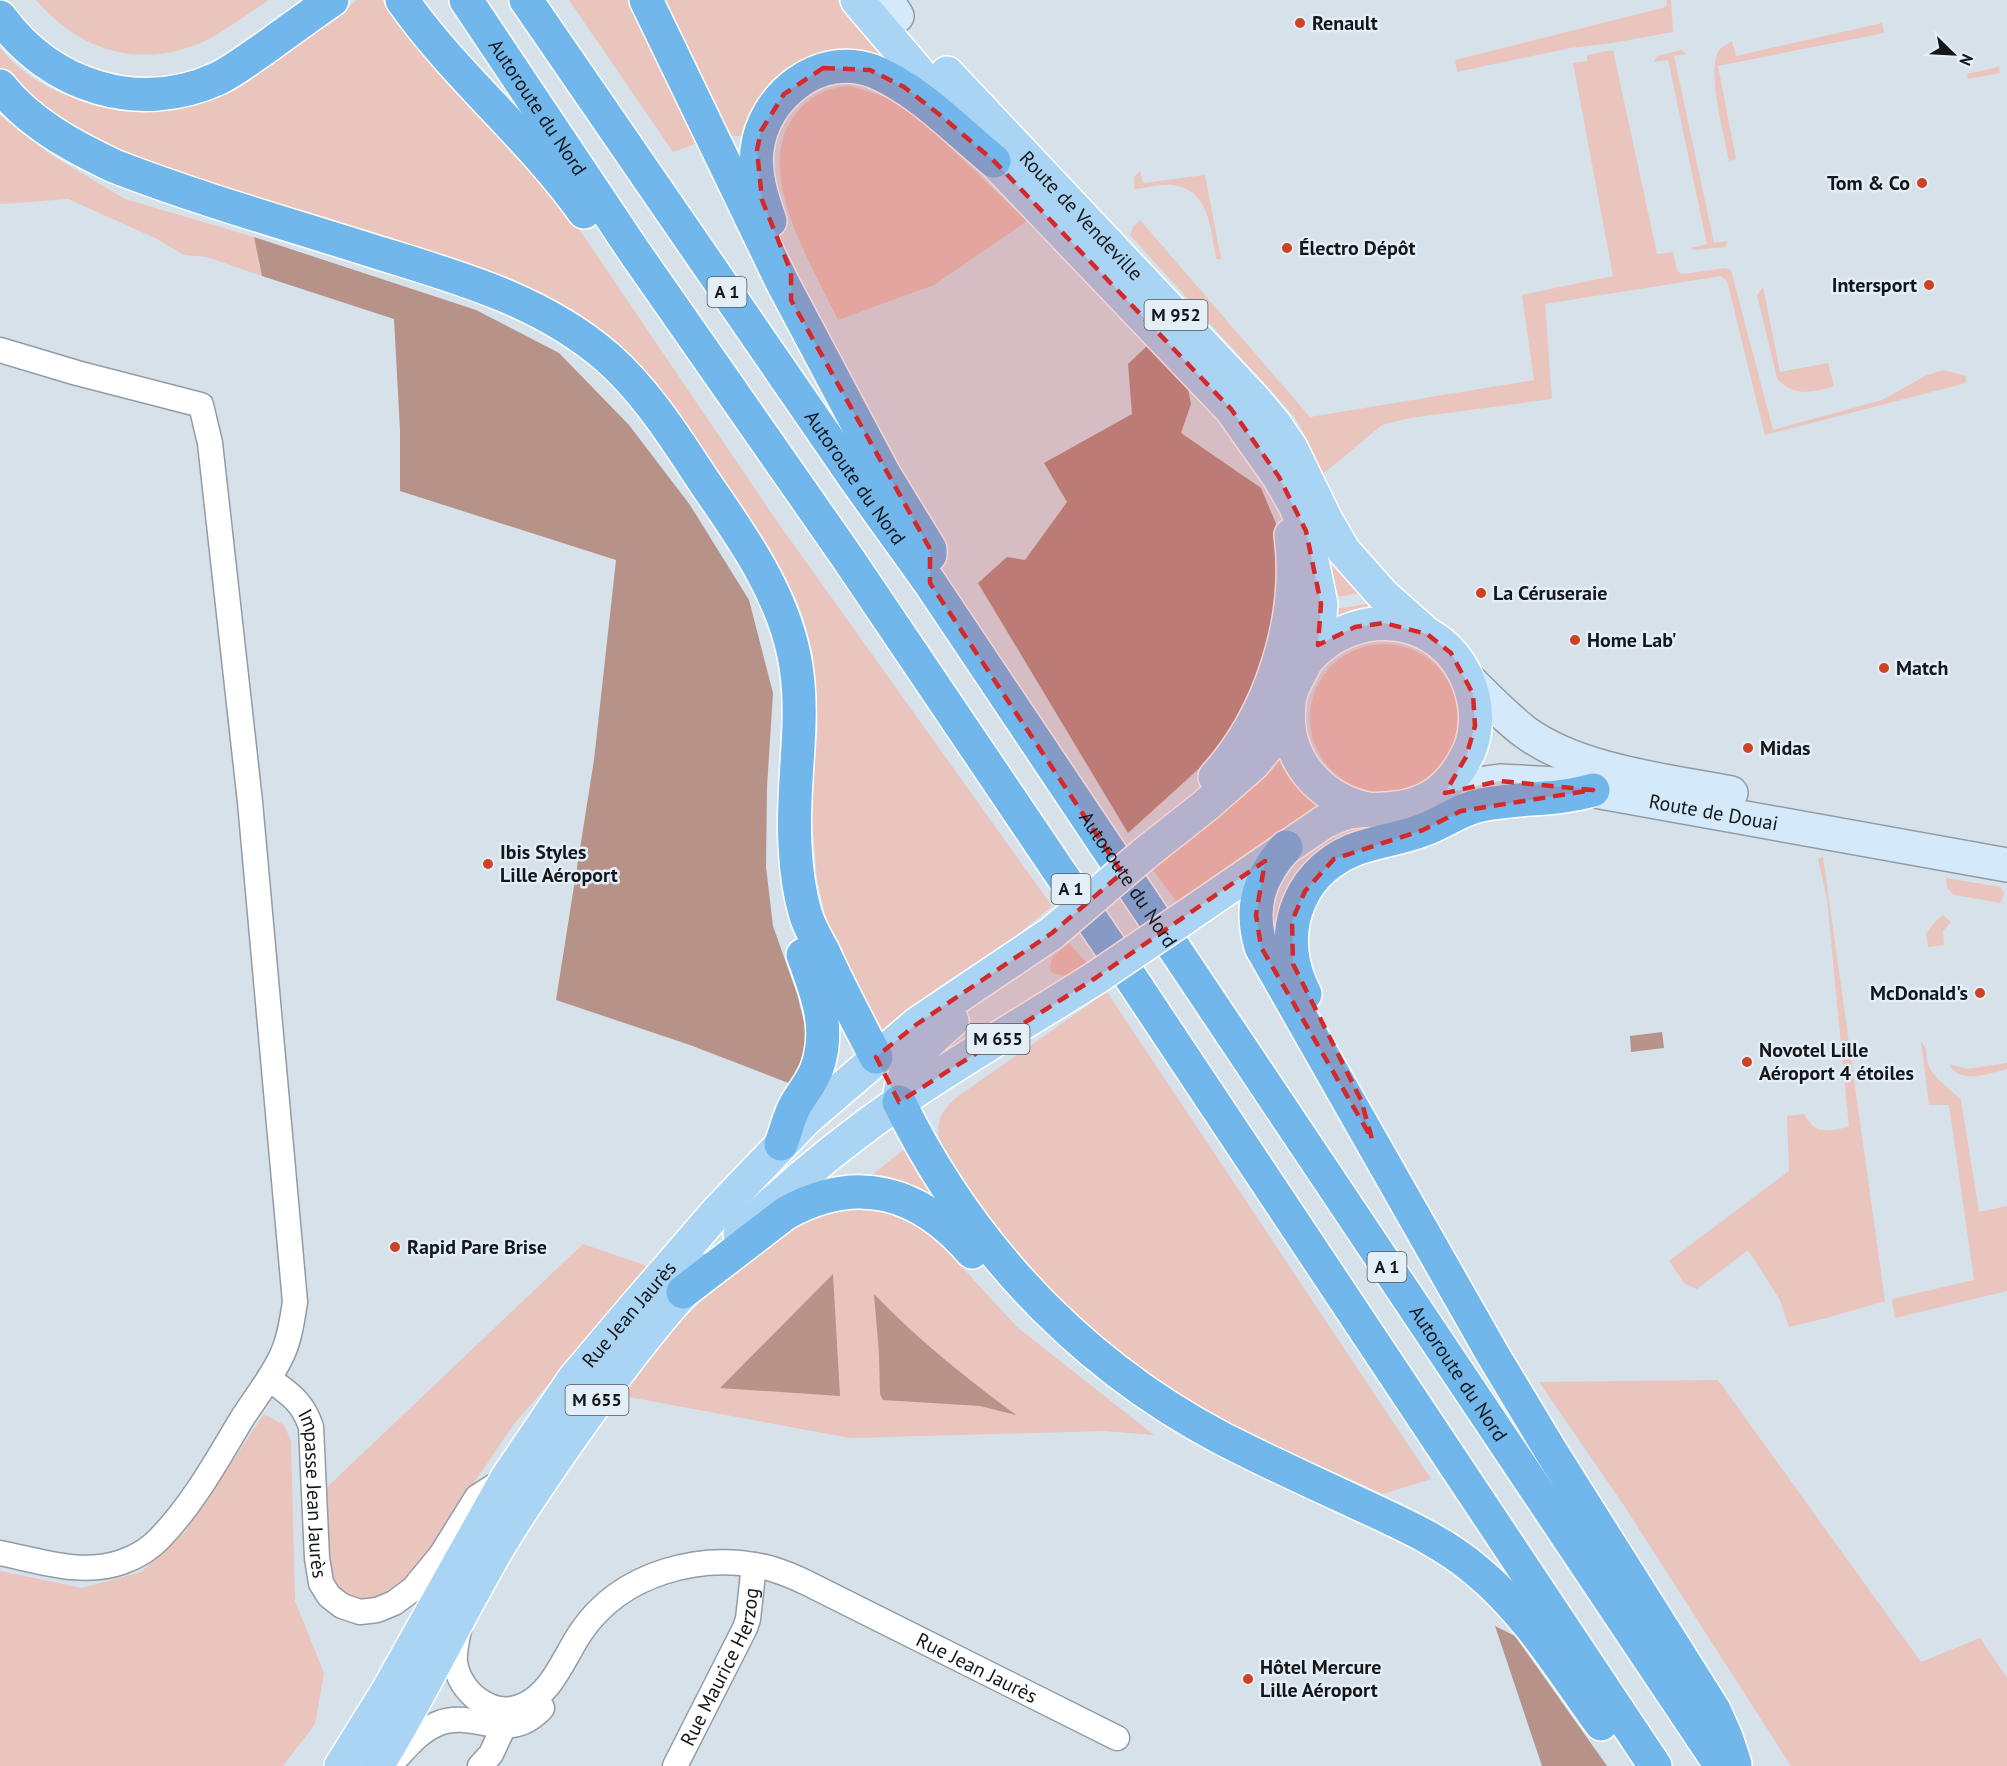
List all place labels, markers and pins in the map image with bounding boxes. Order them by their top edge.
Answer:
place label: Renault [1312,10,1378,36]
marker: Renault [1293,16,1307,30]
place label: Tom & Co [1827,170,1910,196]
marker: Tom & Co [1915,176,1929,190]
place label: Électro Dépôt [1299,235,1415,261]
marker: Électro Dépôt [1280,241,1294,255]
place label: Intersport [1832,272,1917,298]
marker: Intersport [1922,278,1936,292]
place label: La Céruseraie [1493,580,1607,606]
marker: La Céruseraie [1474,586,1488,600]
place label: Home Lab' [1587,627,1677,653]
marker: Home Lab' [1568,633,1582,647]
place label: Match [1896,655,1948,681]
marker: Match [1877,661,1891,675]
place label: Midas [1760,735,1811,761]
marker: Midas [1741,741,1755,755]
place label: Ibis Styles Lille Aéroport [500,839,618,888]
marker: Ibis Styles Lille Aéroport [481,857,495,871]
place label: McDonald's [1870,980,1968,1006]
marker: McDonald's [1973,986,1987,1000]
place label: Novotel Lille Aéroport 4 étoiles [1759,1037,1914,1086]
marker: Novotel Lille Aéroport 4 étoiles [1740,1055,1754,1069]
place label: Rapid Pare Brise [407,1234,547,1260]
marker: Rapid Pare Brise [388,1240,402,1254]
place label: Hôtel Mercure Lille Aéroport [1260,1654,1382,1703]
marker: Hôtel Mercure Lille Aéroport [1241,1672,1255,1686]

